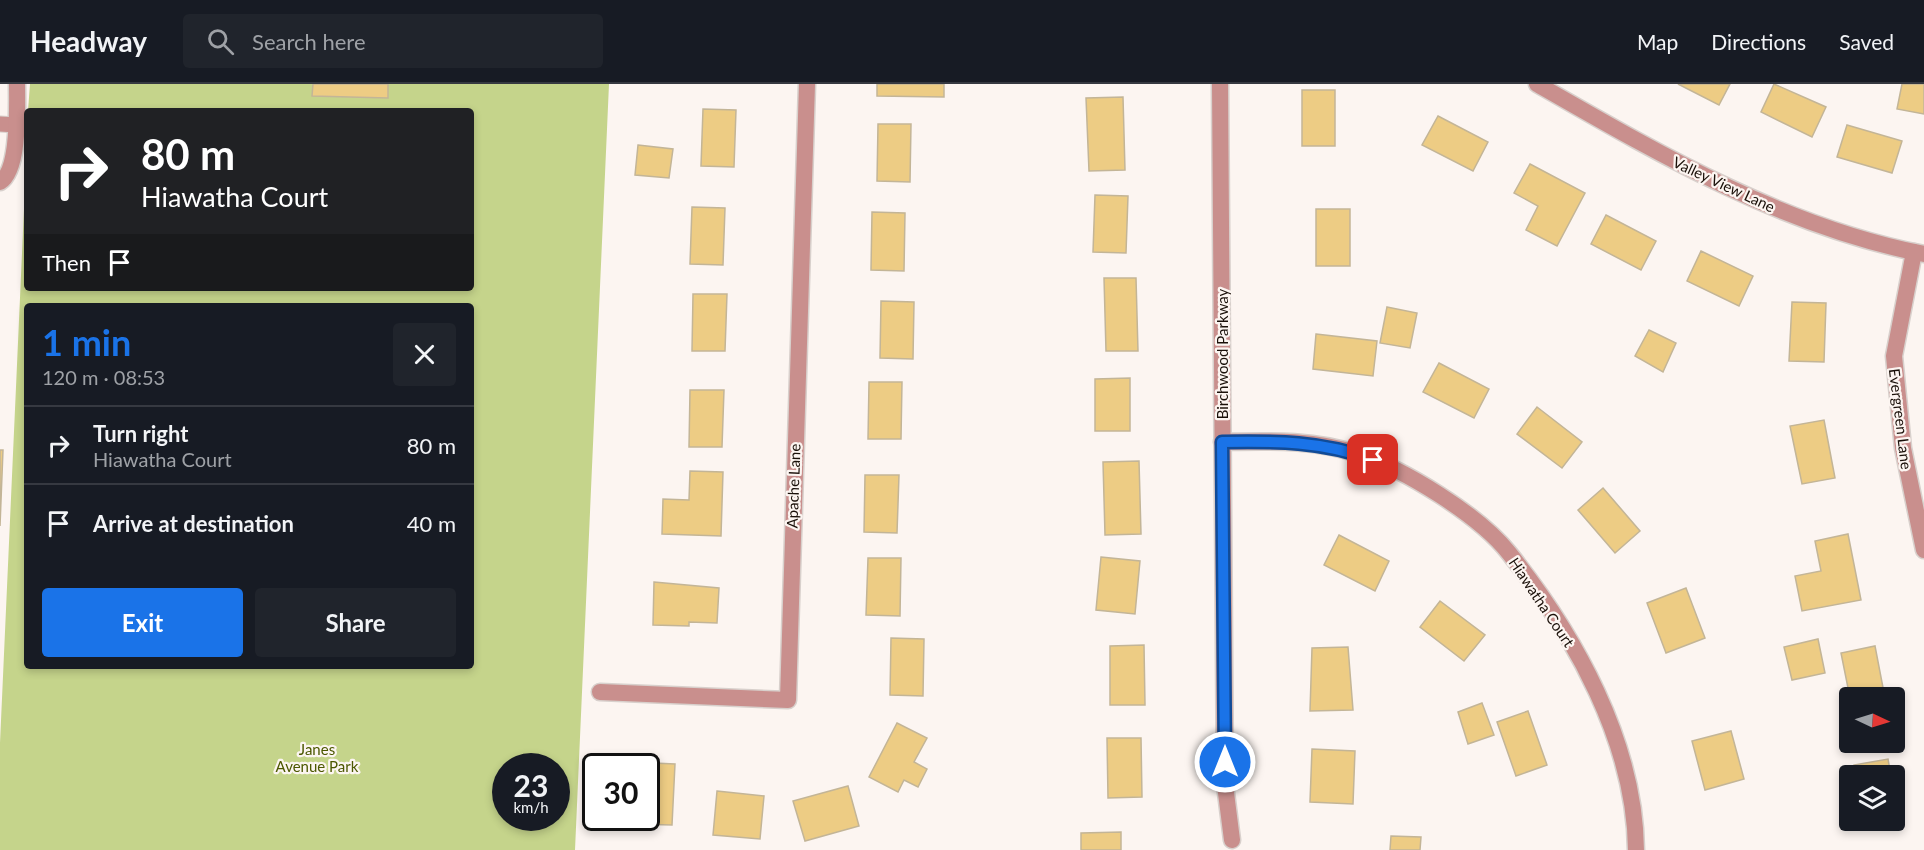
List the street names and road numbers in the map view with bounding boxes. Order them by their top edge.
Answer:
street label: Valley View Lane [1670,153,1778,216]
street label: Birchwood Parkway [1213,288,1231,419]
street label: Evergreen Lane [1886,368,1916,471]
street label: Apache Lane [783,443,803,529]
street label: Hiawatha Court [1505,554,1579,651]

